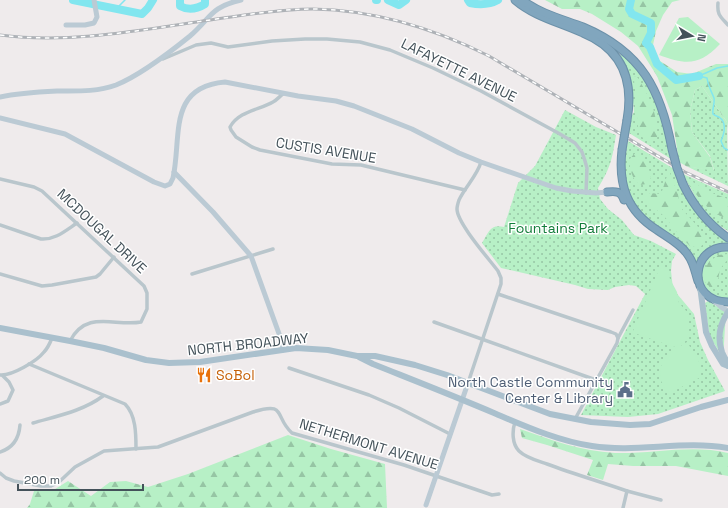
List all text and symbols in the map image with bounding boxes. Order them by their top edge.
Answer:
north arrow [672,16,712,56]
text: N [694,33,709,43]
street label: LAFAYETTE AVENUE [398,34,520,106]
street label: CUSTIS AVENUE [275,133,378,167]
street label: MCDOUGAL DRIVE [53,185,151,277]
park label: Fountains Park [508,219,608,237]
street label: NORTH BROADWAY [186,329,310,359]
restaurant icon: SoBol [195,366,213,384]
place label: SoBol [216,366,255,384]
place label: North Castle Community Center & Library [448,373,613,407]
public building icon: North Castle Community Center & Library [616,381,634,399]
street label: NETHERMONT AVENUE [297,414,441,474]
scale bar [18,466,143,492]
text: 200 m [24,472,60,488]

